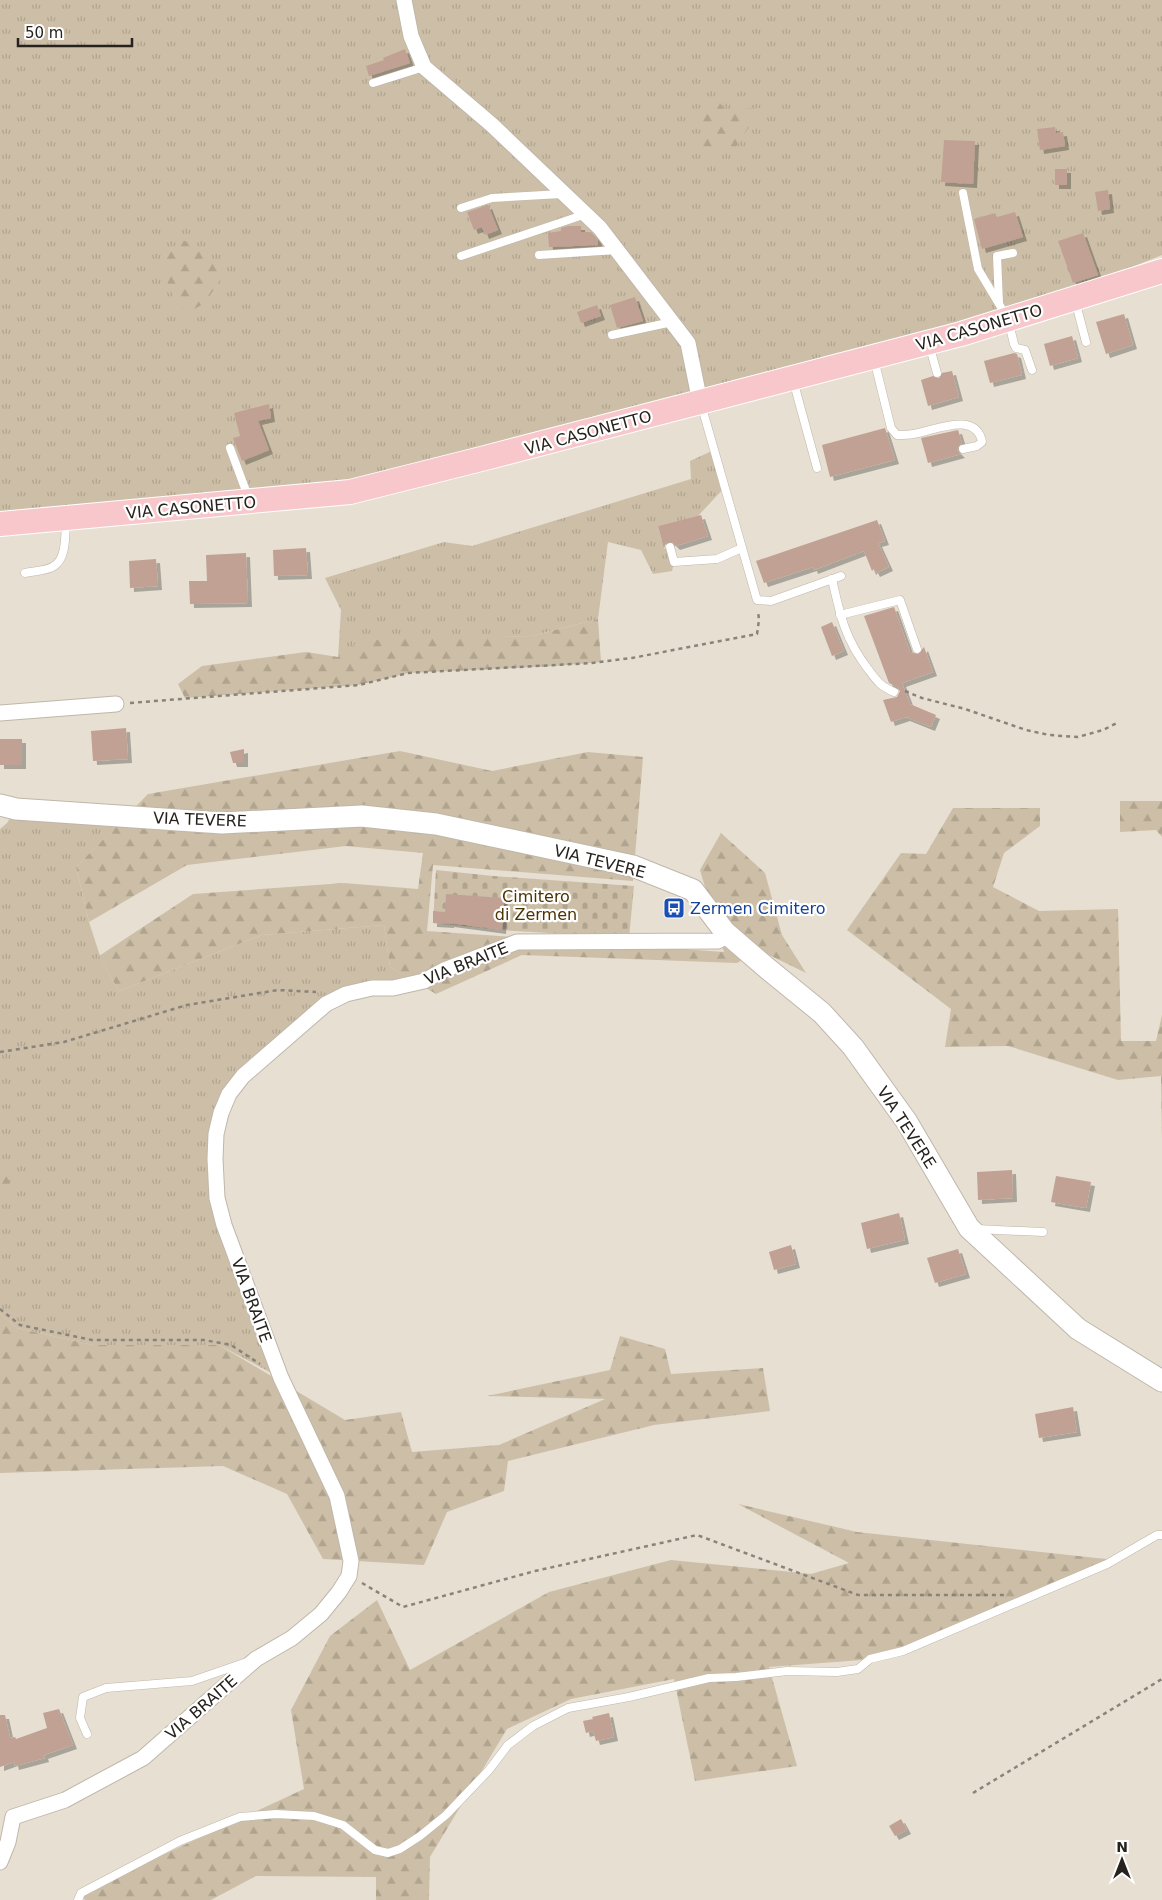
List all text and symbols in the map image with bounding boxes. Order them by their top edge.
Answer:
scale bar [18,15,131,47]
text: 50 m [25,24,63,42]
street label: VIA CASONETTO [914,300,1044,355]
street label: VIA CASONETTO [523,406,654,459]
street label: VIA CASONETTO [125,492,257,523]
street label: VIA TEVERE [153,808,247,831]
street label: VIA TEVERE [552,841,648,882]
park label: Cimitero di Zermen [495,887,577,924]
bus stop icon: Zermen Cimitero [662,896,686,920]
place label: Zermen Cimitero [690,899,826,918]
street label: VIA BRAITE [422,938,511,989]
street label: VIA TEVERE [873,1083,940,1172]
street label: VIA BRAITE [227,1255,276,1345]
street label: VIA BRAITE [162,1671,241,1744]
north arrow [1097,1835,1147,1885]
text: N [1116,1839,1128,1855]

